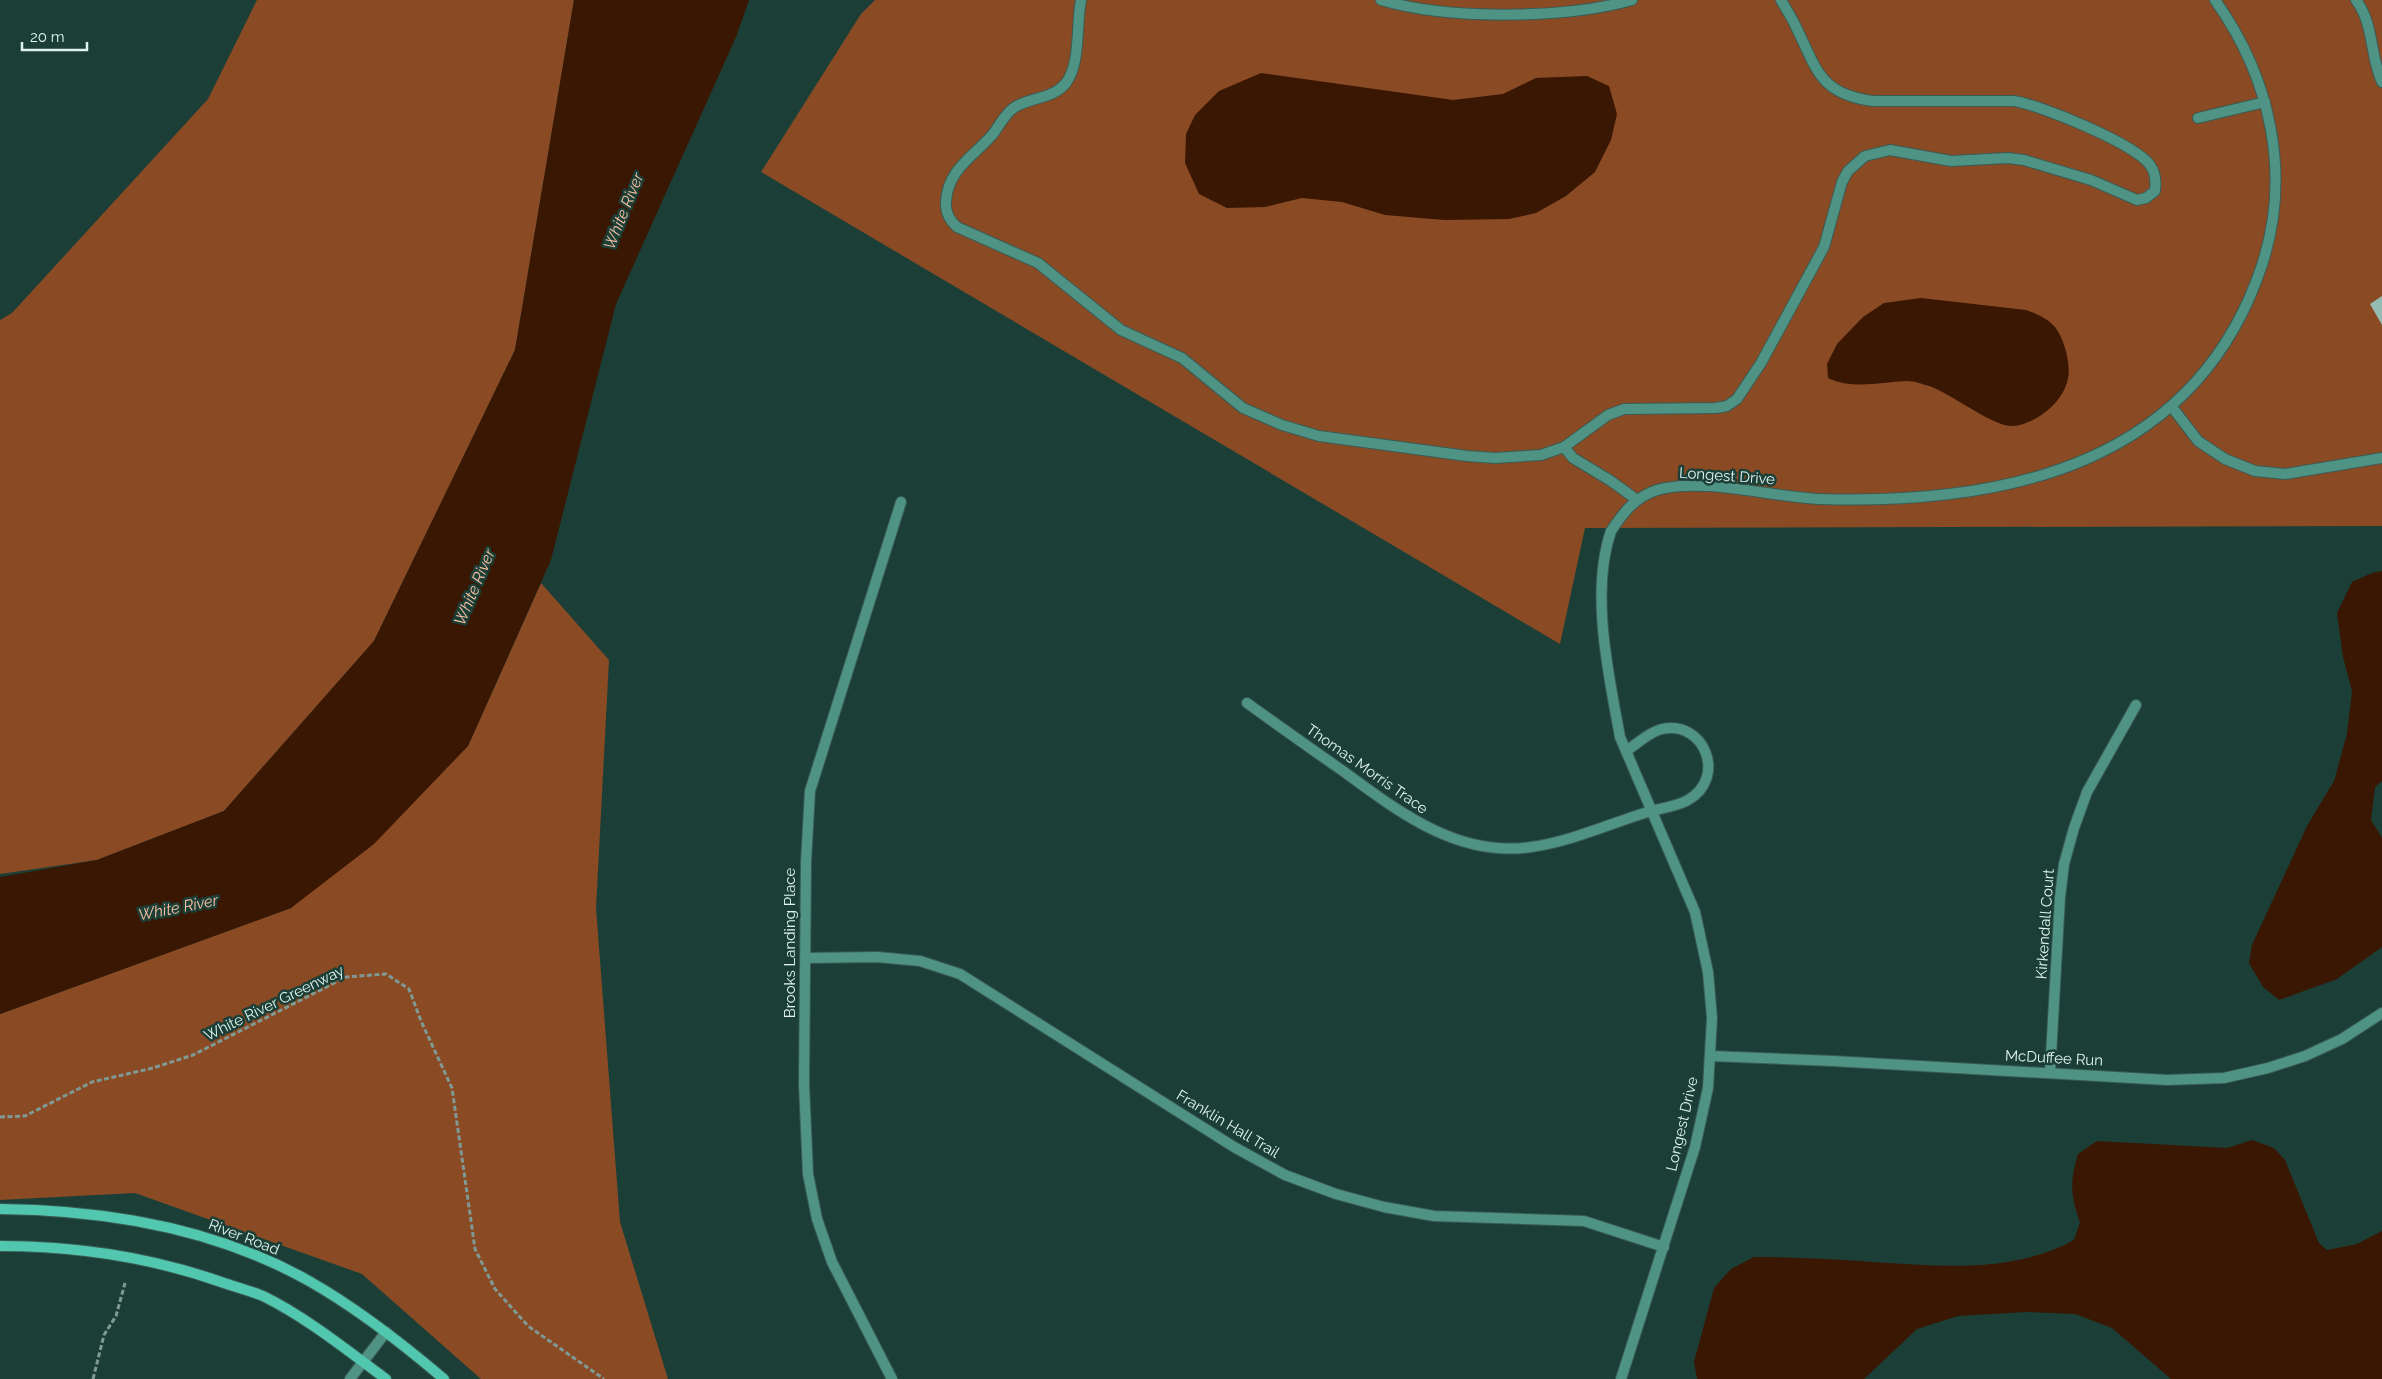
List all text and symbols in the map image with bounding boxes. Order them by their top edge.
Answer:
scale bar [22,20,88,52]
text: 20 m [30,28,65,46]
water label: White River [599,170,648,252]
street label: Longest Drive [1678,464,1776,488]
water label: White River [450,546,499,628]
street label: Thomas Morris Trace [1303,720,1431,818]
street label: Brooks Landing Place [781,868,799,1018]
street label: Kirkendall Court [2032,868,2058,980]
water label: White River [137,890,220,925]
street label: White River Greenway [201,961,347,1045]
street label: McDuffee Run [2005,1046,2103,1070]
street label: Longest Drive [1662,1075,1702,1173]
street label: Franklin Hall Trail [1173,1086,1284,1162]
street label: River Road [206,1215,282,1259]

